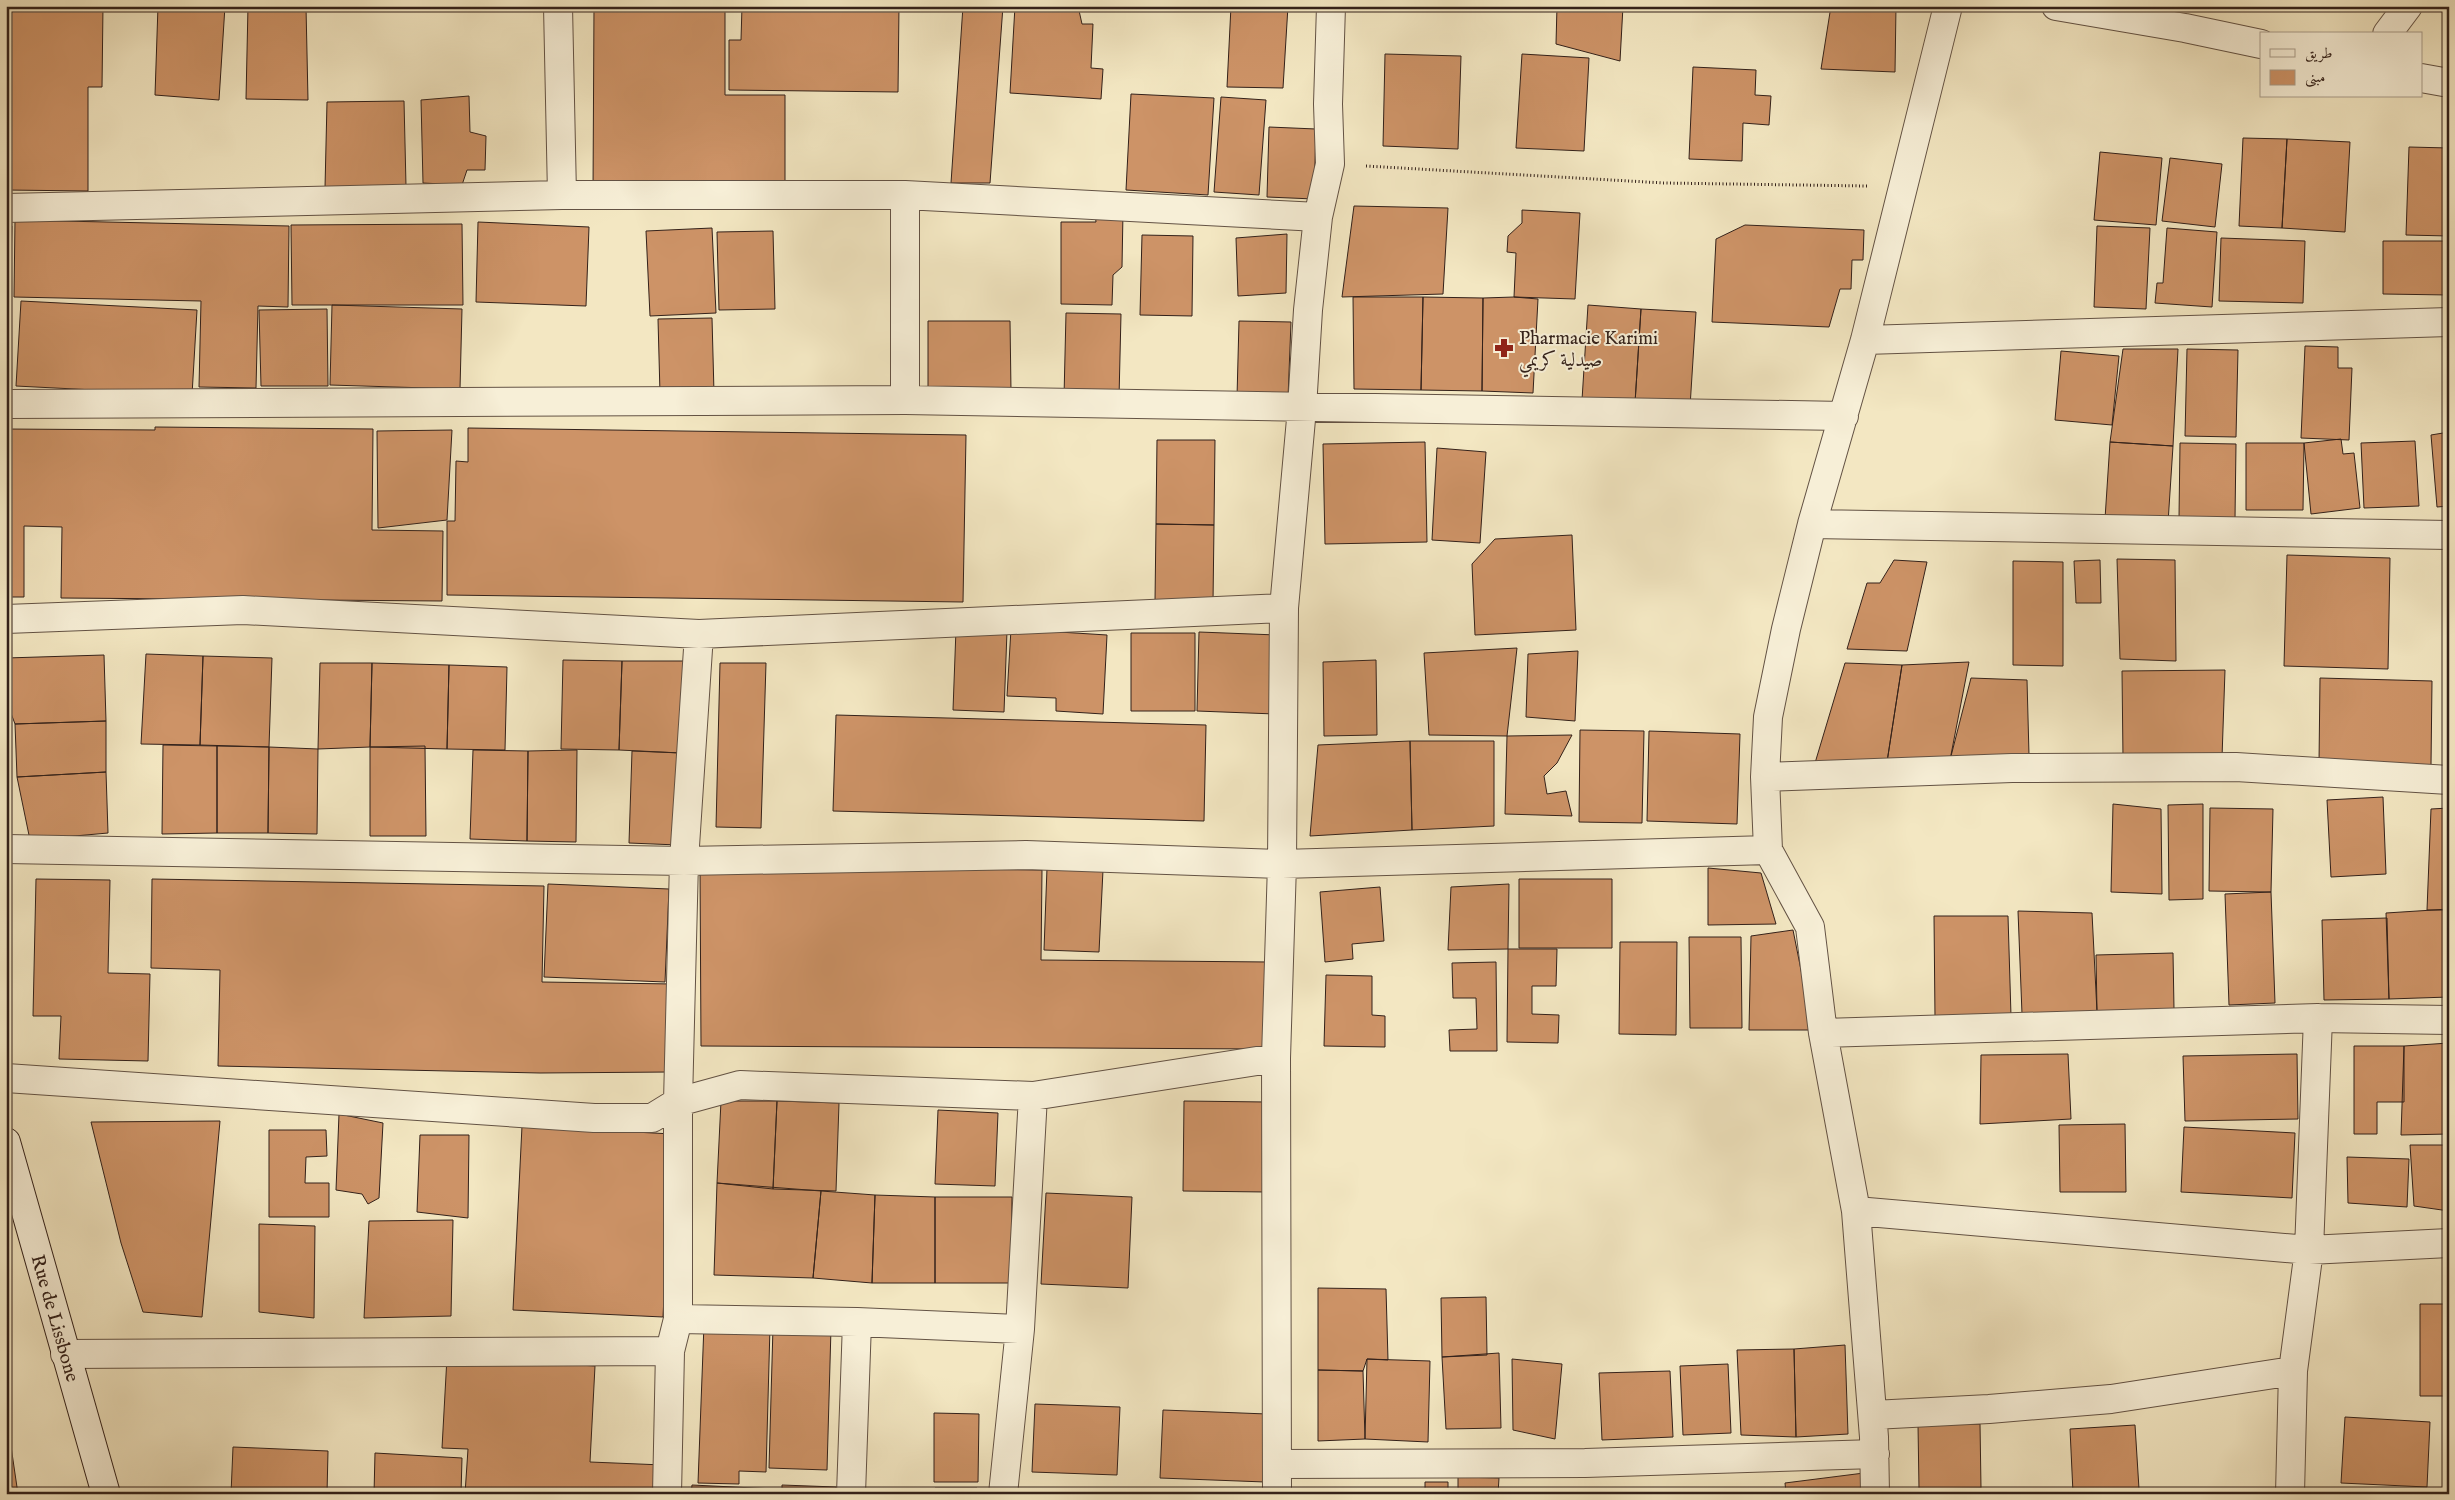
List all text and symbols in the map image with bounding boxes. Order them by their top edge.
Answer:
legend [2260,32,2422,98]
text: طريق [2305,44,2332,63]
text: مبنى [2305,68,2325,88]
place label: Pharmacie Karimi صيدلية كريمي [1519,327,1658,378]
pharmacy icon: Pharmacie Karimi صيدلية كريمي [1493,337,1515,359]
street label: Rue de Lissbone [24,1252,84,1385]

